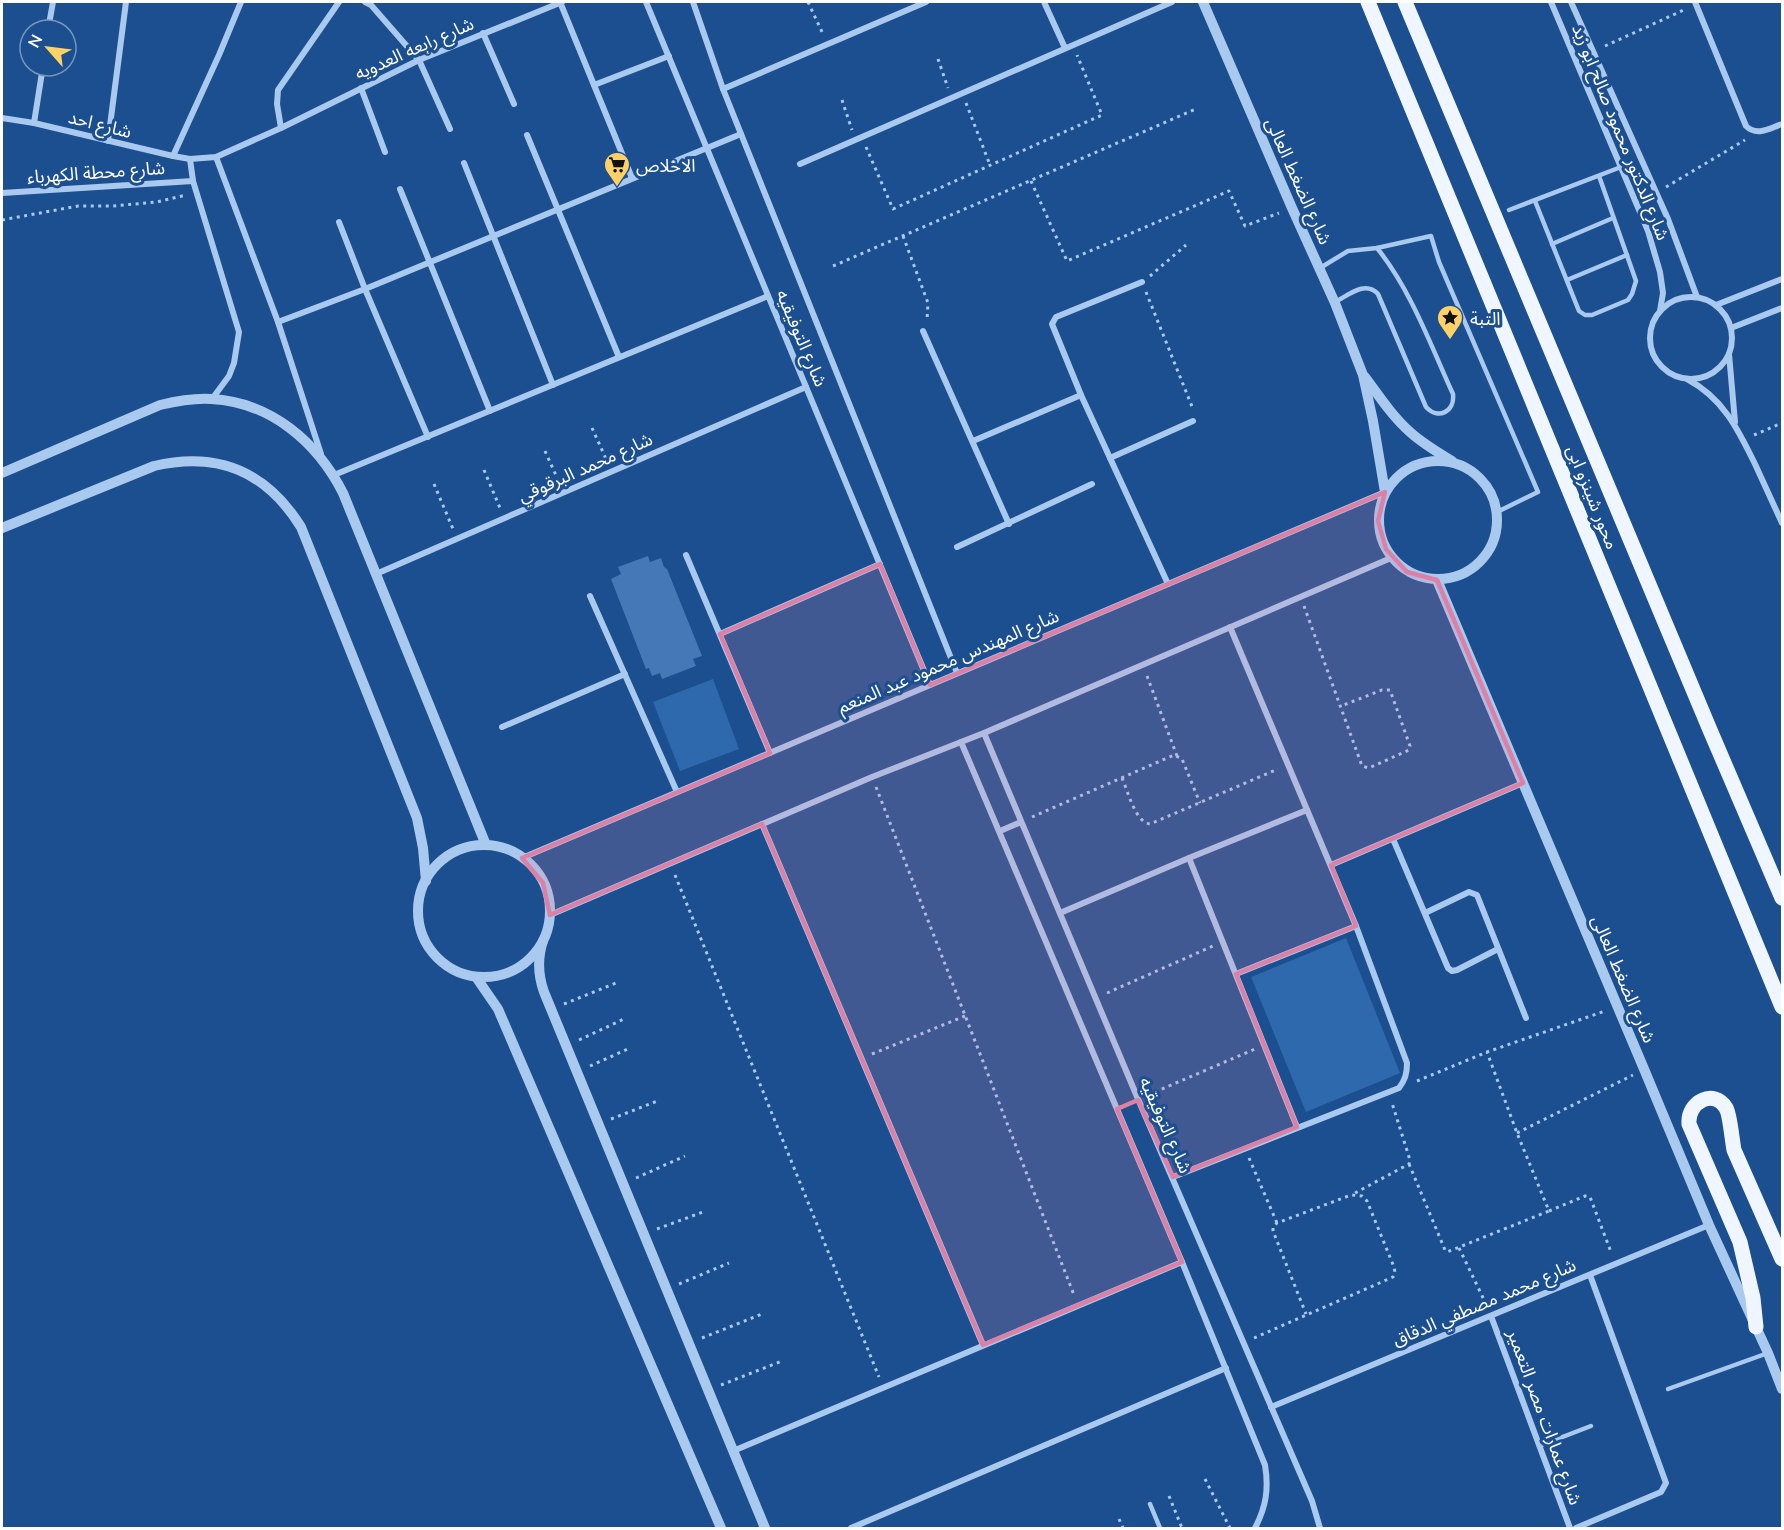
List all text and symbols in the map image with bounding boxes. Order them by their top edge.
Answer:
street label: شارع رابعه العدويه [351,11,478,87]
north arrow [18,18,78,78]
street label: شارع الدكتور محمود صالح ابو زيد [1564,20,1675,245]
text: N [23,31,46,51]
street label: شارع احد [65,105,134,146]
street label: شارع الضغط العالى [1258,114,1337,249]
supermarket icon: الاخلاص [602,150,632,188]
place label: الاخلاص [636,154,696,177]
street label: شارع محطة الكهرباء [26,156,166,191]
street label: شارع التوفيقيه [769,286,833,391]
place icon: التبة [1435,303,1465,341]
place label: التبة [1470,307,1501,330]
street label: شارع محمد البرقوقي [514,427,657,510]
street label: محور شينزو ابى [1562,442,1624,552]
street label: شارع المهندس محمود عبد المنعم [834,604,1063,721]
street label: شارع الضغط العالى [1584,912,1661,1047]
street label: شارع التوفيقيه [1132,1073,1197,1178]
street label: شارع محمد مصطفي الدقاق [1389,1253,1580,1354]
street label: شارع عمارات مصر التعمير [1499,1325,1587,1509]

